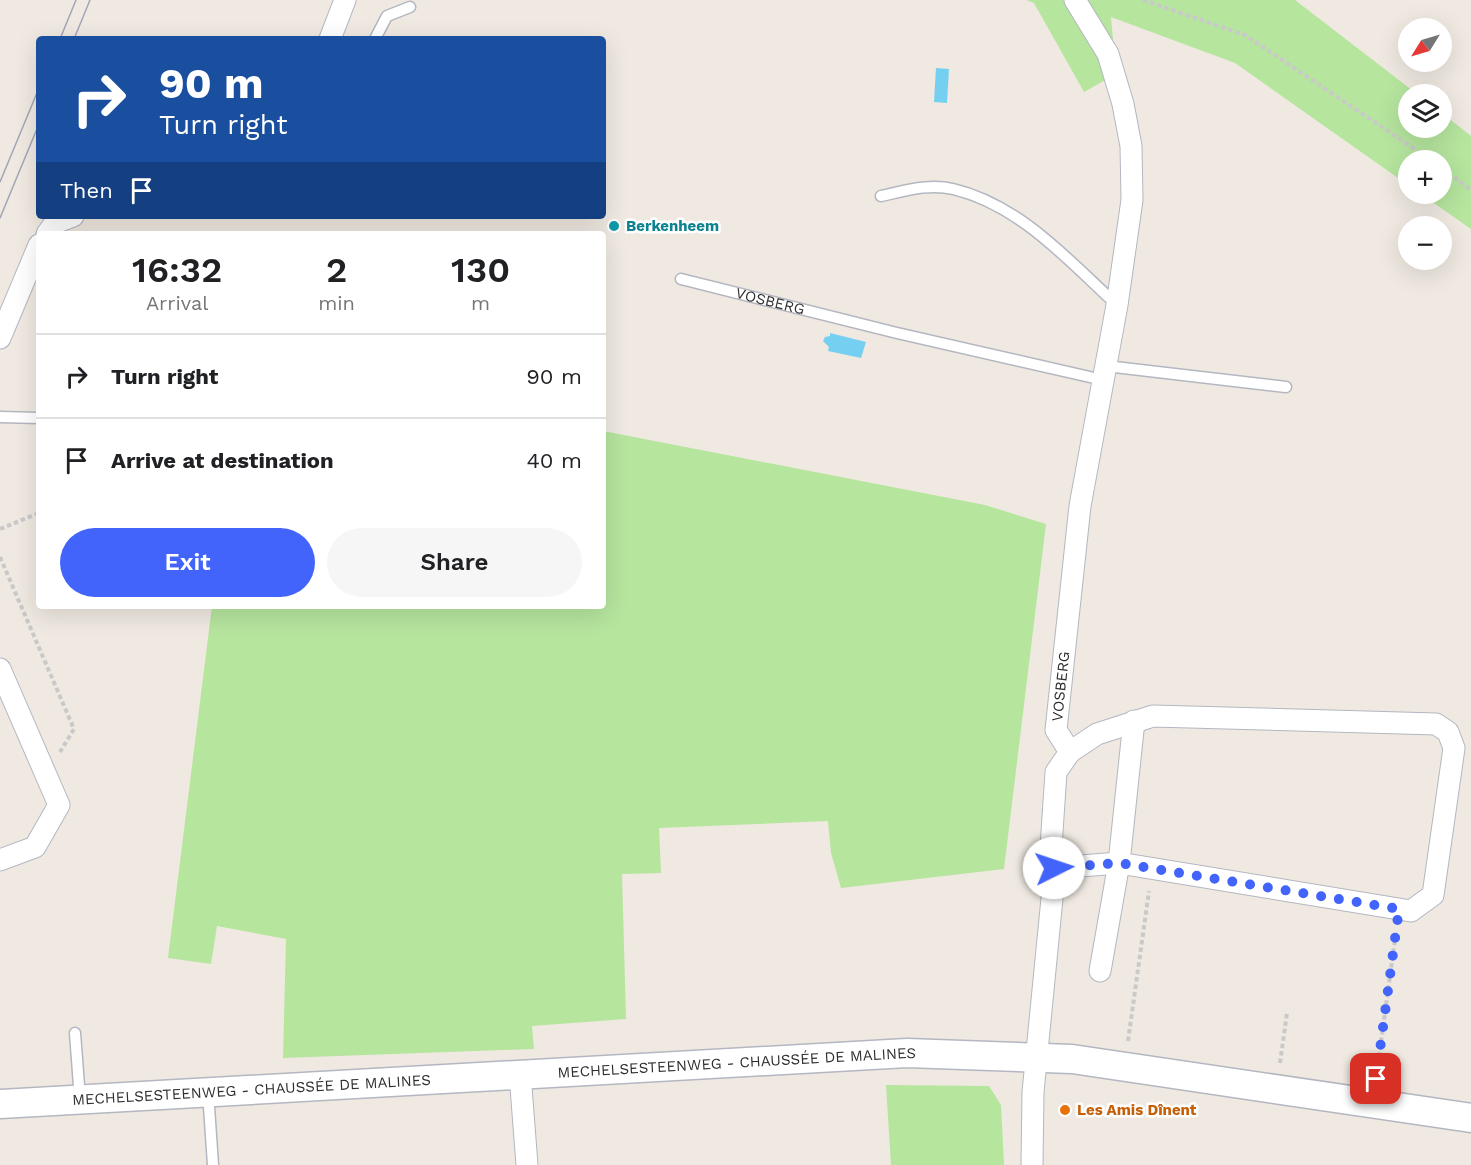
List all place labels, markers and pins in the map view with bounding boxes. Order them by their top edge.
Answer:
place label: Berkenheem [626,217,719,235]
marker: Berkenheem [607,219,621,233]
pin [1350,1053,1401,1104]
place label: Les Amis Dînent [1077,1101,1197,1119]
marker: Les Amis Dînent [1058,1103,1072,1117]

